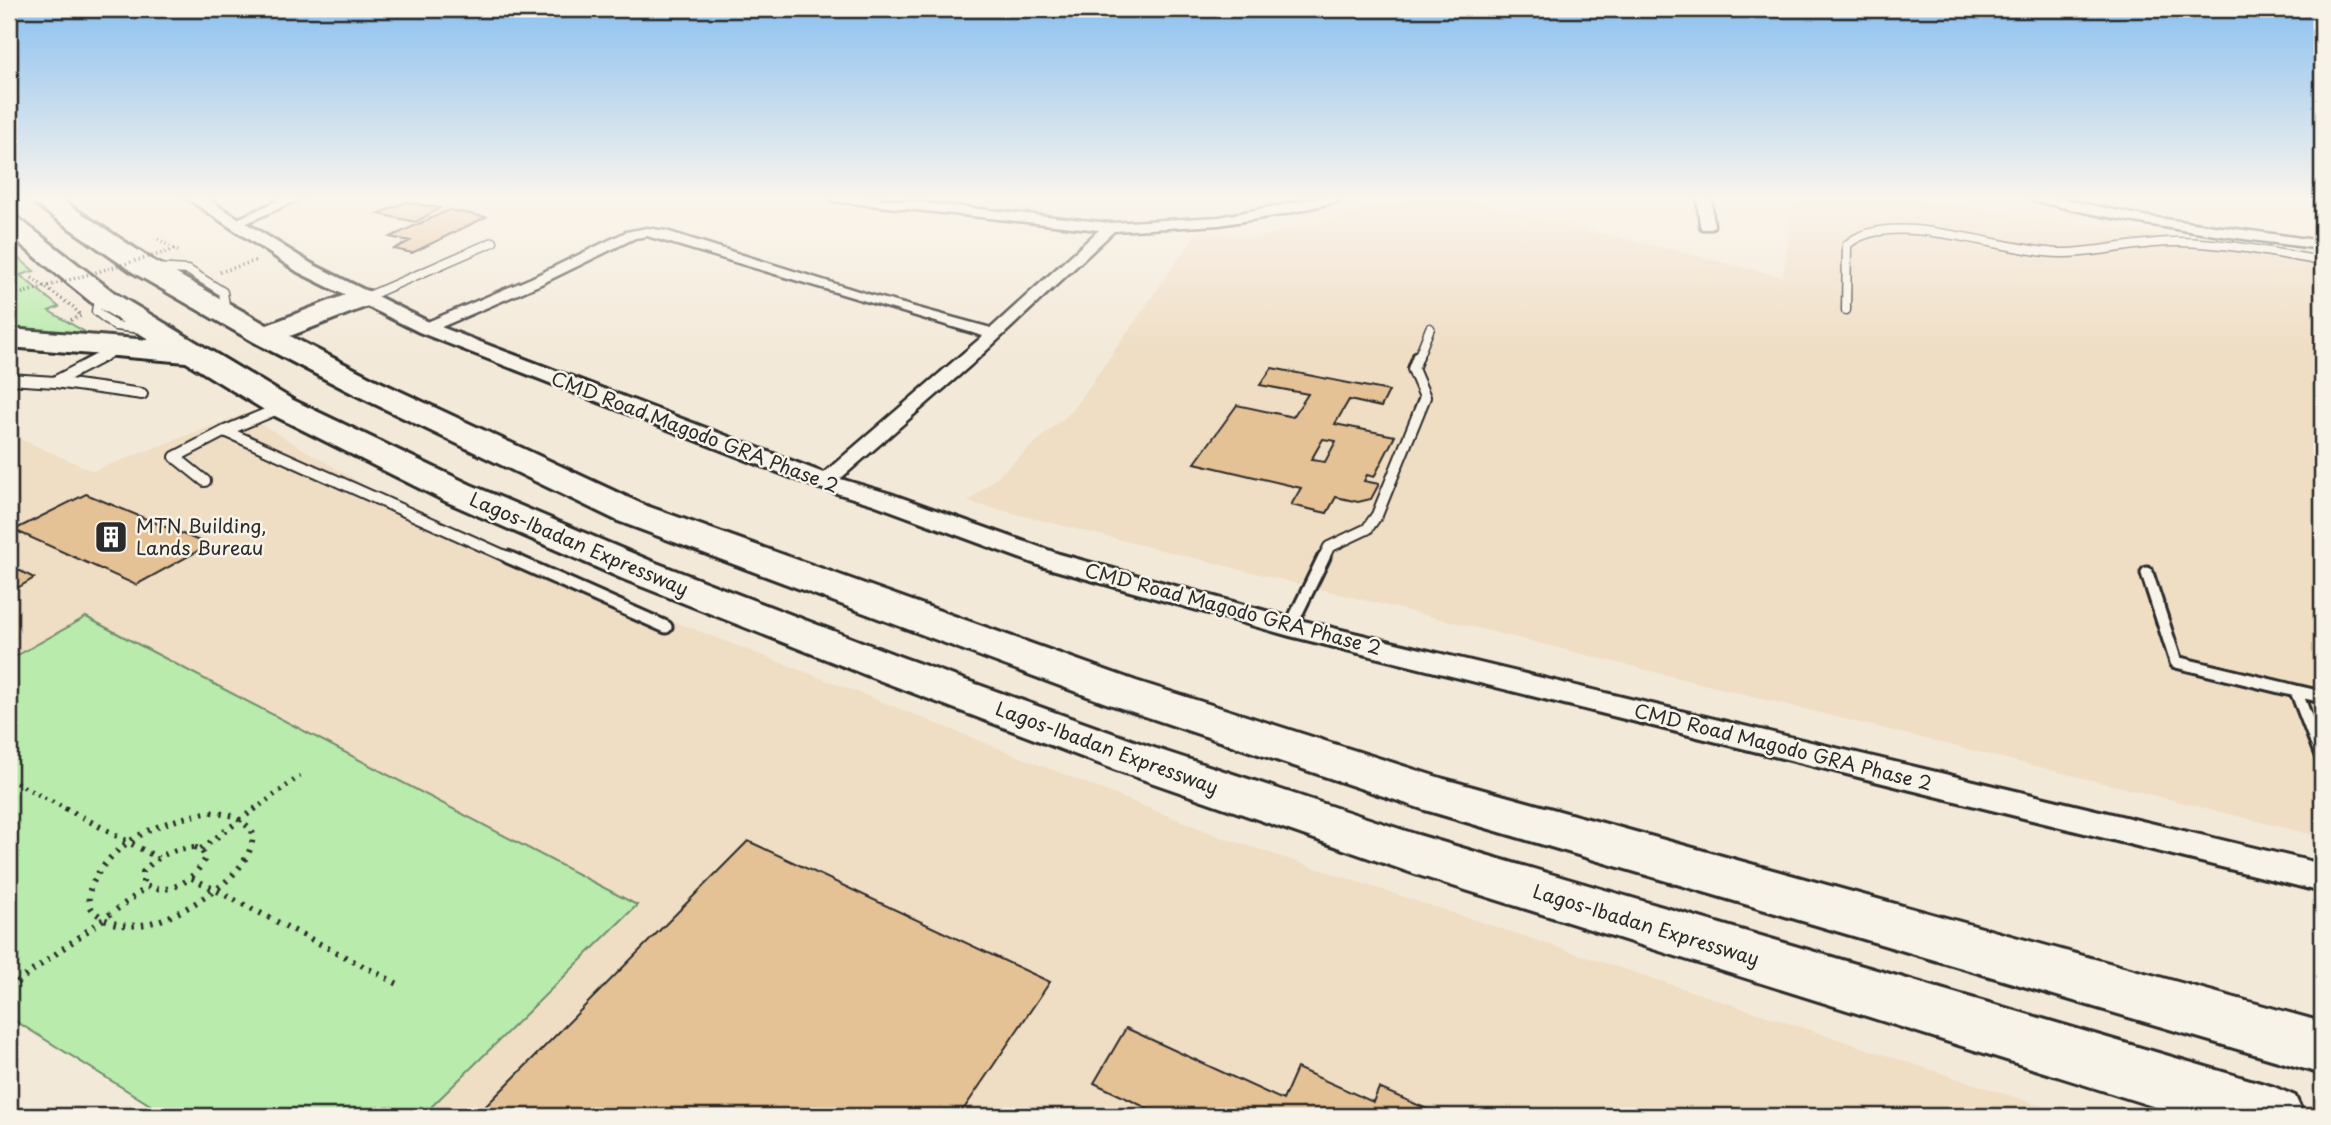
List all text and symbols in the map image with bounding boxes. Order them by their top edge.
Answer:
street label: CMD Road Magodo GRA Phase 2 [548,363,843,499]
street label: Lagos-Ibadan Expressway [466,484,693,602]
place label: MTN Building, Lands Bureau [136,511,267,561]
building icon: MTN Building, Lands Bureau [92,518,130,556]
street label: CMD Road Magodo GRA Phase 2 [1082,555,1385,661]
street label: Lagos-Ibadan Expressway [992,694,1223,800]
street label: CMD Road Magodo GRA Phase 2 [1631,695,1935,797]
street label: Lagos-Ibadan Expressway [1530,876,1763,972]

